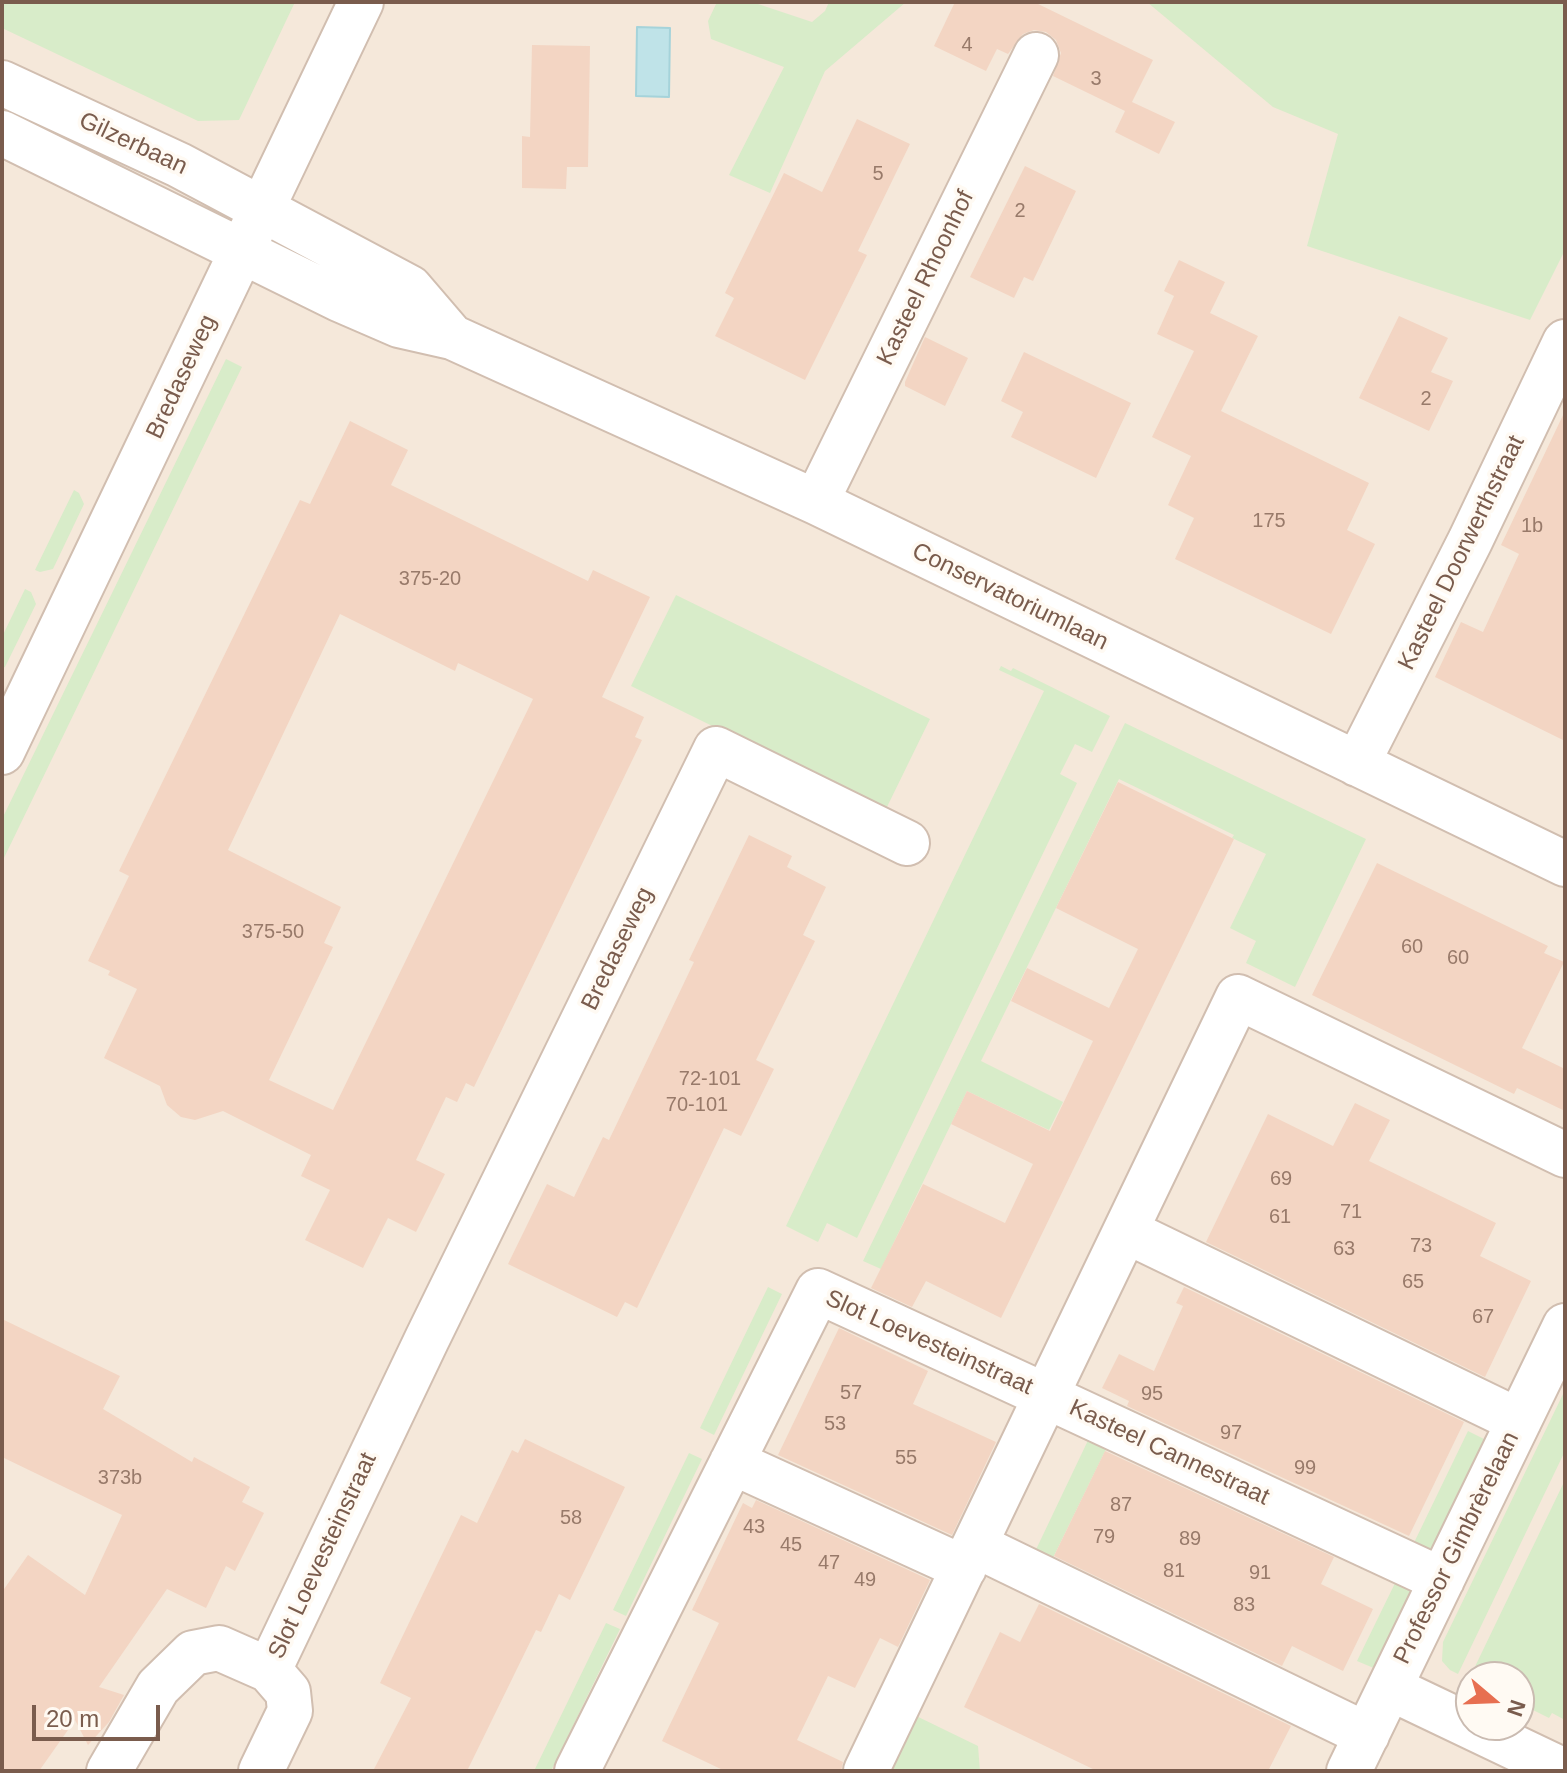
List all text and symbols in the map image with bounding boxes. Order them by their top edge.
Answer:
house number: 4 [961,33,973,57]
house number: 3 [1090,67,1102,91]
street label: Gilzerbaan [74,106,192,182]
house number: 5 [872,162,884,186]
street label: Kasteel Rhoonhof [871,186,981,370]
house number: 2 [1014,199,1026,223]
street label: Bredaseweg [141,310,223,444]
house number: 2 [1420,387,1432,411]
street label: Kasteel Doorwerthstraat [1393,431,1531,675]
house number: 175 [1252,509,1286,533]
house number: 1b [1521,514,1543,538]
street label: Conservatoriumlaan [907,537,1113,657]
house number: 375-20 [399,567,461,591]
street label: Bredaseweg [576,883,660,1015]
house number: 375-50 [242,920,304,944]
house number: 60 [1401,935,1423,959]
house number: 60 [1447,946,1469,970]
house number: 72-101 [679,1067,741,1091]
house number: 70-101 [666,1093,728,1117]
house number: 69 [1270,1167,1292,1191]
house number: 71 [1340,1200,1362,1224]
house number: 61 [1269,1205,1291,1229]
house number: 73 [1410,1234,1432,1258]
house number: 63 [1333,1237,1355,1261]
house number: 65 [1402,1270,1424,1294]
street label: Slot Loevesteinstraat [821,1284,1037,1402]
house number: 67 [1472,1305,1494,1329]
house number: 57 [840,1381,862,1405]
house number: 95 [1141,1382,1163,1406]
street label: Kasteel Cannestraat [1064,1394,1274,1512]
house number: 53 [824,1412,846,1436]
house number: 97 [1220,1421,1242,1445]
street label: Professor Gimbrèrelaan [1388,1427,1526,1669]
house number: 55 [895,1446,917,1470]
street label: Slot Loevesteinstraat [263,1448,383,1664]
house number: 99 [1294,1456,1316,1480]
house number: 373b [98,1466,142,1490]
house number: 87 [1110,1493,1132,1517]
house number: 58 [560,1506,582,1530]
house number: 43 [743,1515,765,1539]
house number: 79 [1093,1525,1115,1549]
house number: 89 [1179,1527,1201,1551]
house number: 45 [780,1533,802,1557]
house number: 47 [818,1551,840,1575]
house number: 81 [1163,1559,1185,1583]
house number: 91 [1249,1561,1271,1585]
house number: 49 [854,1568,876,1592]
house number: 83 [1233,1593,1255,1617]
north arrow [1455,1661,1535,1741]
scale bar [36,1689,164,1739]
text: N [1502,1697,1531,1720]
text: 20 m [46,1705,99,1732]

